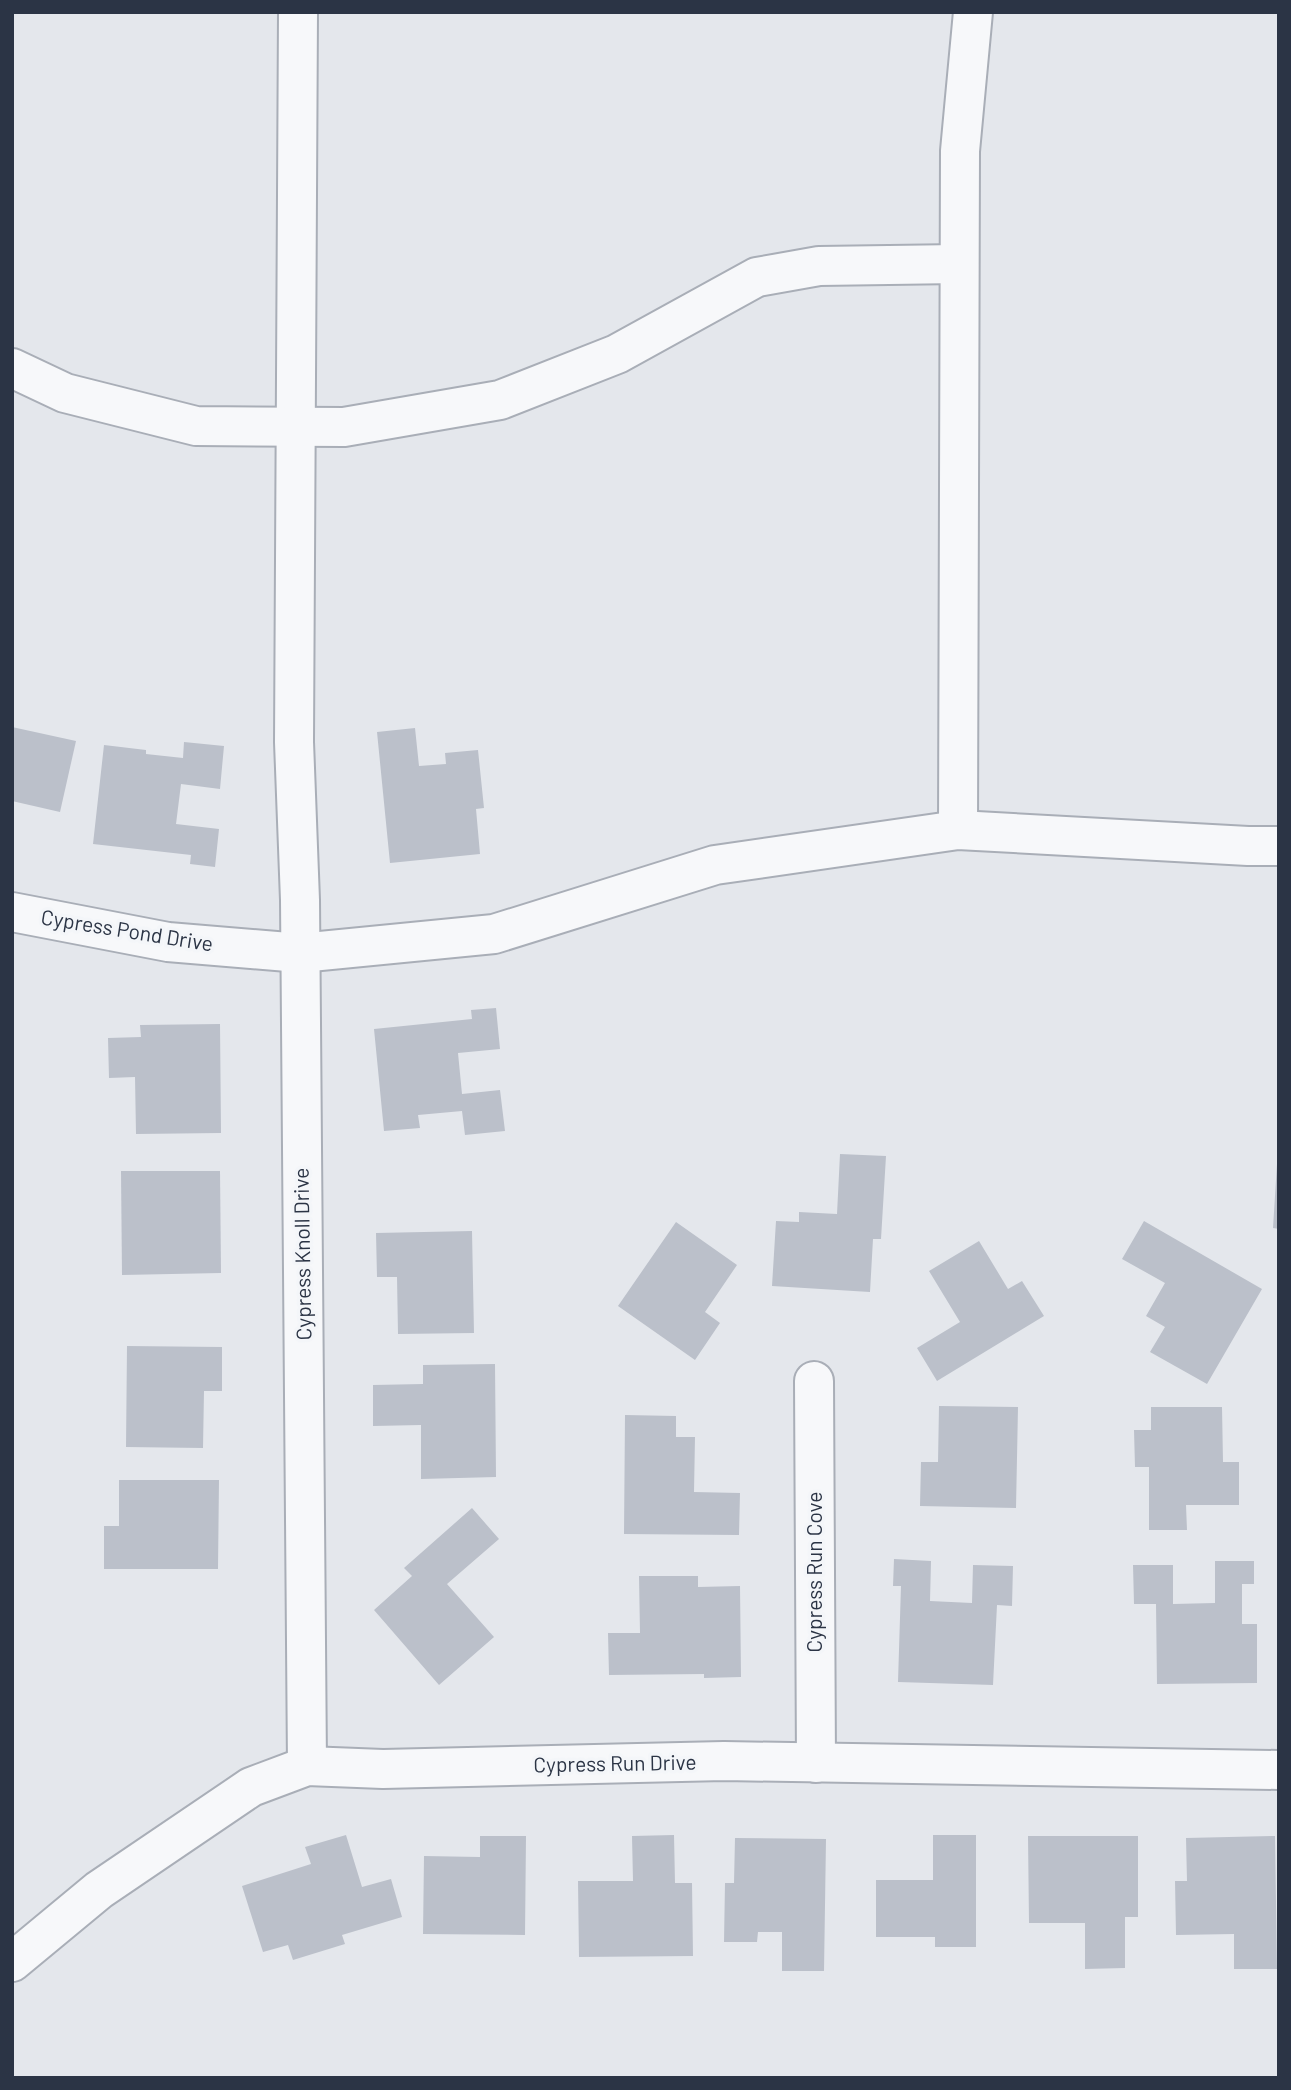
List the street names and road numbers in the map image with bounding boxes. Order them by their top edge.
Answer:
street label: Cypress Pond Drive [39,904,215,955]
street label: Cypress Knoll Drive [287,1167,316,1341]
street label: Cypress Run Cove [801,1492,826,1652]
street label: Cypress Run Drive [533,1749,697,1776]

